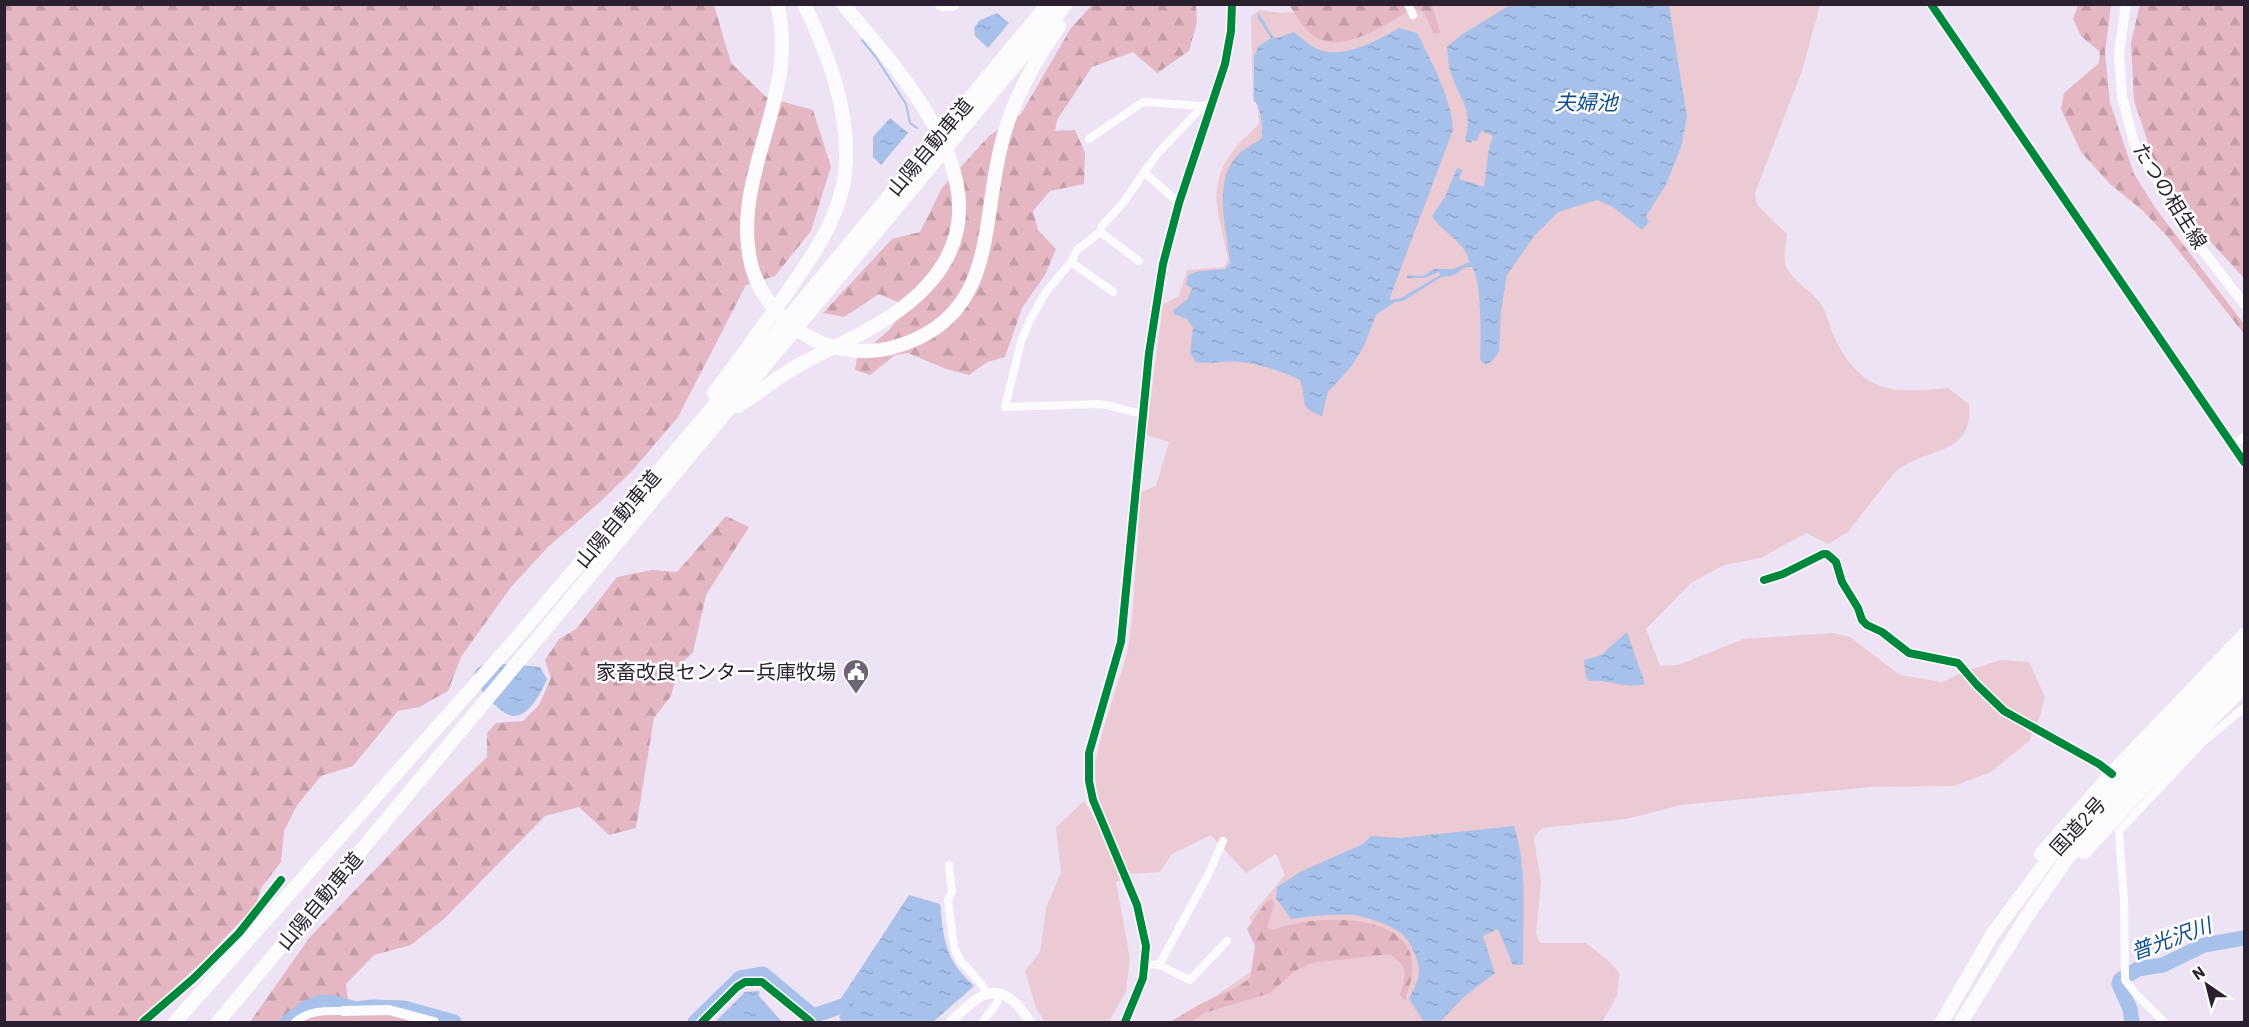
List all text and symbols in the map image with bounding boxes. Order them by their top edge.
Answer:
water label: 夫婦池 [1555,89,1619,114]
street label: 山陽自動車道 [881,93,977,200]
street label: たつの相生線 [2129,138,2213,253]
street label: 山陽自動車道 [569,465,665,572]
public building icon: 家畜改良センター兵庫牧場 [841,657,871,695]
place label: 家畜改良センター兵庫牧場 [596,659,836,683]
street label: 国道2号 [2044,791,2110,859]
street label: 山陽自動車道 [271,847,367,954]
water label: 普光沢川 [2127,911,2216,964]
north arrow [2177,955,2237,1015]
text: N [2188,961,2208,983]

